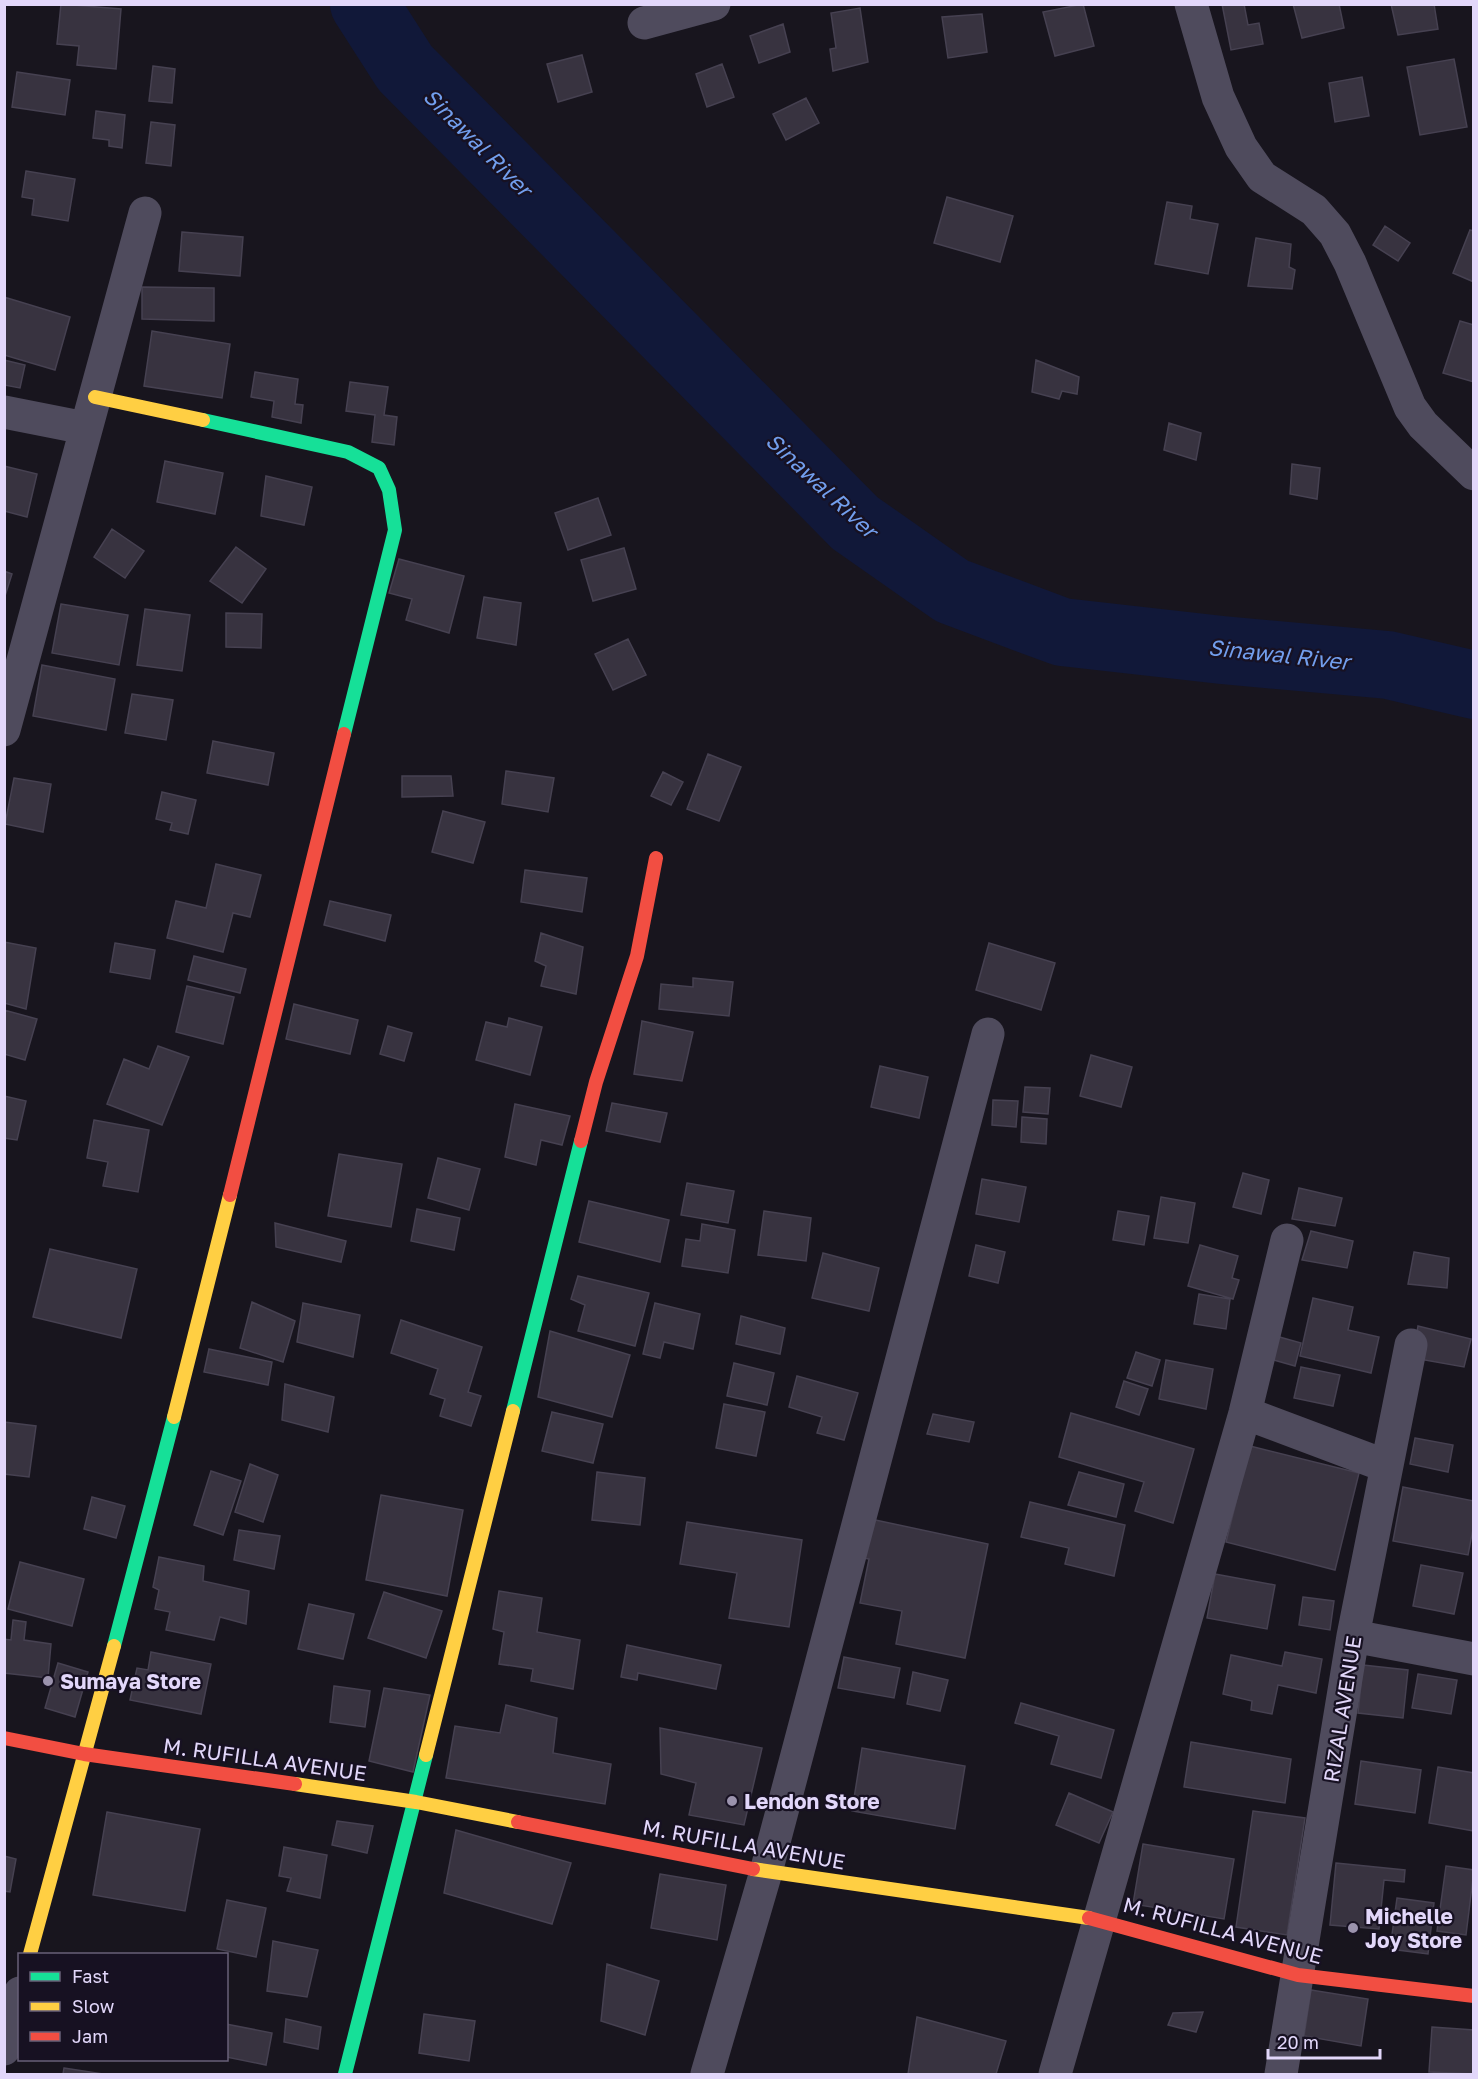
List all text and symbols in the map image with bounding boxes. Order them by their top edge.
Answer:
water label: Sinawal River [418,82,540,204]
water label: Sinawal River [761,427,886,546]
water label: Sinawal River [1207,633,1354,675]
street label: RIZAL AVENUE [1318,1634,1366,1784]
place label: Sumaya Store [60,1668,201,1694]
marker: Sumaya Store [41,1674,55,1688]
street label: M. RUFILLA AVENUE [162,1732,368,1786]
place label: Lendon Store [744,1788,880,1814]
marker: Lendon Store [725,1794,739,1808]
street label: M. RUFILLA AVENUE [641,1813,847,1875]
street label: M. RUFILLA AVENUE [1121,1891,1325,1969]
place label: Michelle Joy Store [1365,1903,1462,1953]
marker: Michelle Joy Store [1346,1921,1360,1935]
legend [18,1953,228,2061]
text: Fast [72,1965,109,1987]
text: Slow [72,1995,115,2017]
scale bar [1268,2022,1380,2060]
text: Jam [72,2025,108,2047]
text: 20 m [1277,2031,1319,2053]

